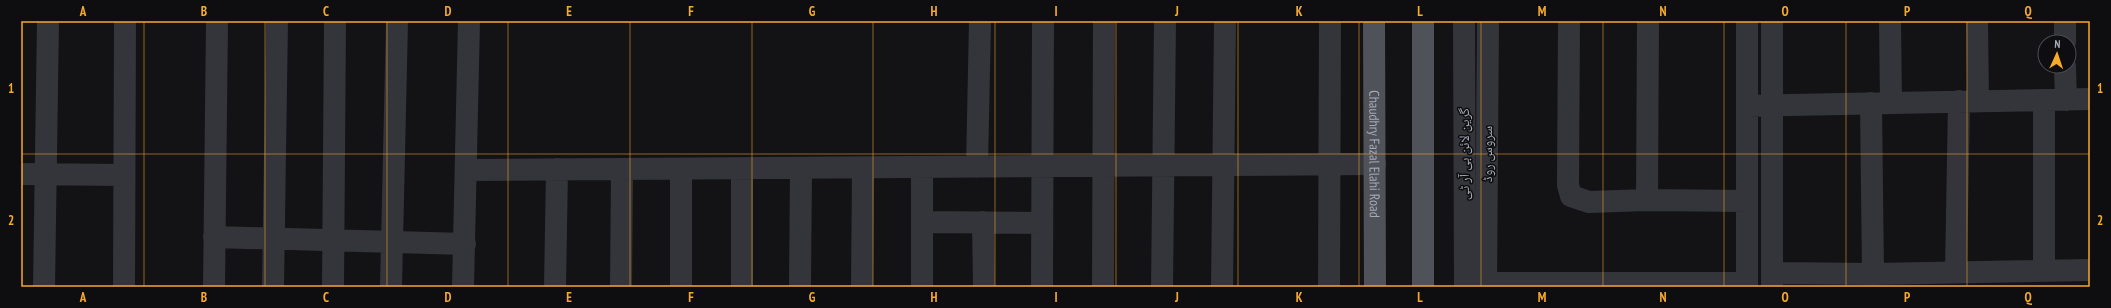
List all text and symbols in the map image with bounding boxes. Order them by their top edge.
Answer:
text: A [79,3,87,20]
text: B [201,3,207,20]
text: C [323,3,329,20]
text: D [445,3,452,20]
text: E [566,3,572,20]
text: F [688,3,694,20]
text: G [809,3,816,20]
text: H [931,3,938,20]
text: I [1054,3,1058,20]
text: J [1174,3,1179,20]
text: K [1296,3,1303,20]
text: L [1417,3,1423,20]
text: M [1538,3,1547,20]
text: N [1659,3,1667,20]
text: O [1781,3,1789,20]
text: P [1904,3,1910,20]
text: Q [2024,3,2032,20]
north arrow [2037,34,2077,74]
text: N [2054,37,2061,51]
text: 1 [8,80,14,97]
text: 1 [2097,80,2103,97]
street label: Chaudhry Fazal Elahi Road [1365,90,1384,218]
street label: گرین لائن بی آر ٹی [1455,108,1473,200]
street label: سروس روڈ [1478,126,1496,182]
text: 2 [8,212,14,229]
text: 2 [2097,212,2103,229]
text: A [79,289,87,306]
text: B [201,289,207,306]
text: C [323,289,329,306]
text: D [445,289,452,306]
text: E [566,289,572,306]
text: F [688,289,694,306]
text: G [809,289,816,306]
text: H [931,289,938,306]
text: I [1054,289,1058,306]
text: J [1174,289,1179,306]
text: K [1296,289,1303,306]
text: L [1417,289,1423,306]
text: M [1538,289,1547,306]
text: N [1659,289,1667,306]
text: O [1781,289,1789,306]
text: P [1904,289,1910,306]
text: Q [2024,289,2032,306]

